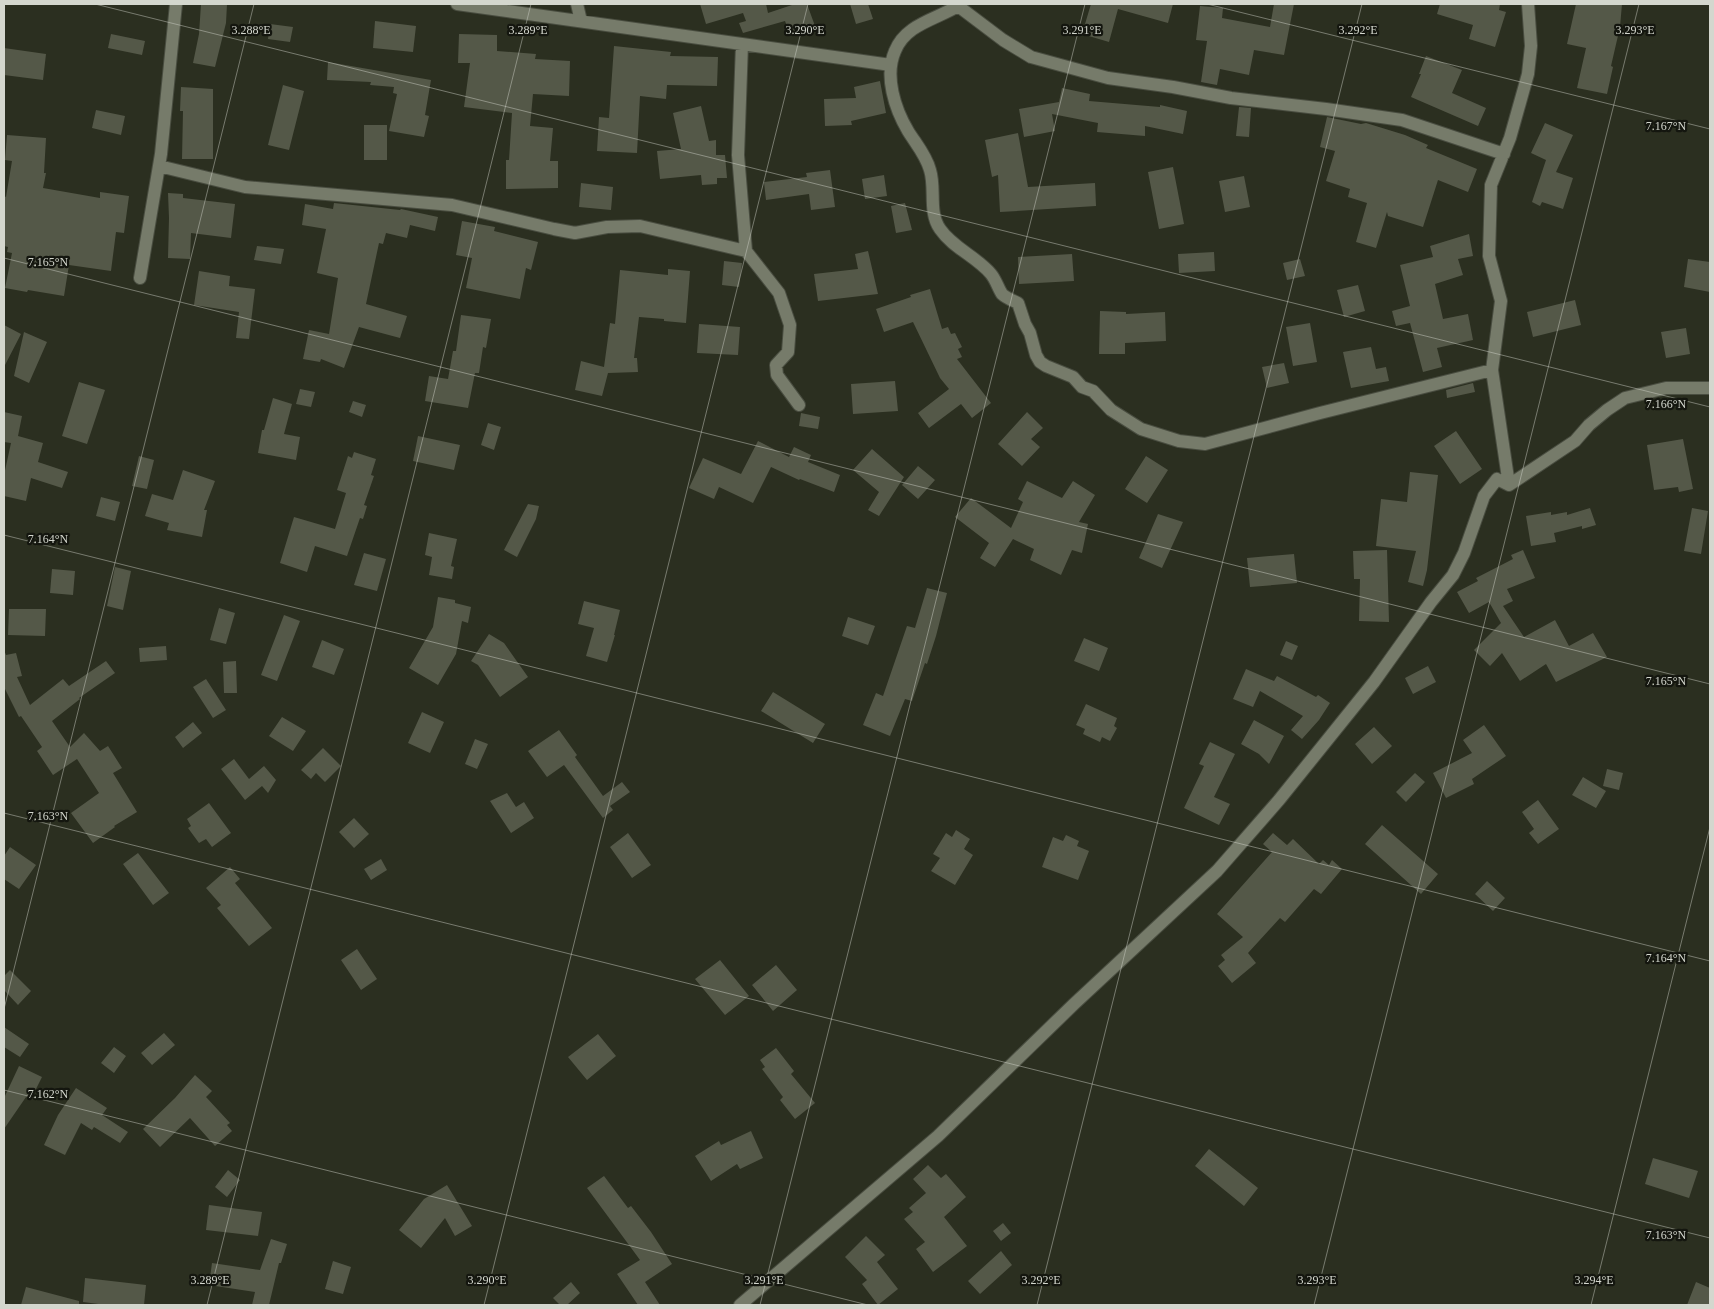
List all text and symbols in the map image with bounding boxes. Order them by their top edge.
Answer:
text: 3.288°E [231,23,271,37]
text: 3.289°E [508,23,548,37]
text: 3.290°E [785,23,825,37]
text: 3.291°E [1062,23,1102,37]
text: 3.292°E [1338,23,1378,37]
text: 3.293°E [1615,23,1655,37]
text: 7.167°N [1646,119,1687,133]
text: 7.165°N [28,255,69,269]
text: 7.166°N [1646,397,1687,411]
text: 7.164°N [28,532,69,546]
text: 7.165°N [1646,674,1687,688]
text: 7.163°N [28,809,69,823]
text: 7.164°N [1646,951,1687,965]
text: 7.162°N [28,1087,69,1101]
text: 7.163°N [1646,1228,1687,1242]
text: 3.289°E [190,1273,230,1287]
text: 3.290°E [467,1273,507,1287]
text: 3.291°E [744,1273,784,1287]
text: 3.292°E [1021,1273,1061,1287]
text: 3.293°E [1297,1273,1337,1287]
text: 3.294°E [1574,1273,1614,1287]

